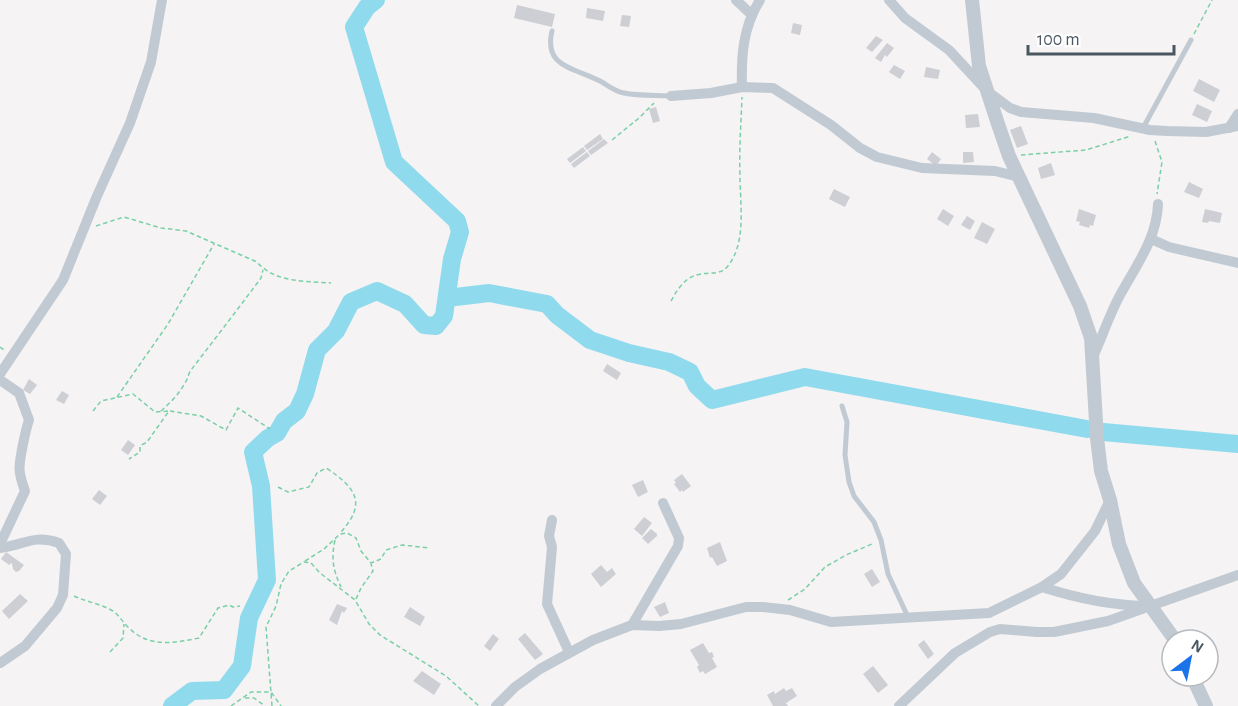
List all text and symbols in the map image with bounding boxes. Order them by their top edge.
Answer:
scale bar [1028,18,1174,56]
text: 100 m [1037,31,1080,49]
north arrow [1160,628,1220,688]
text: N [1188,636,1206,656]

